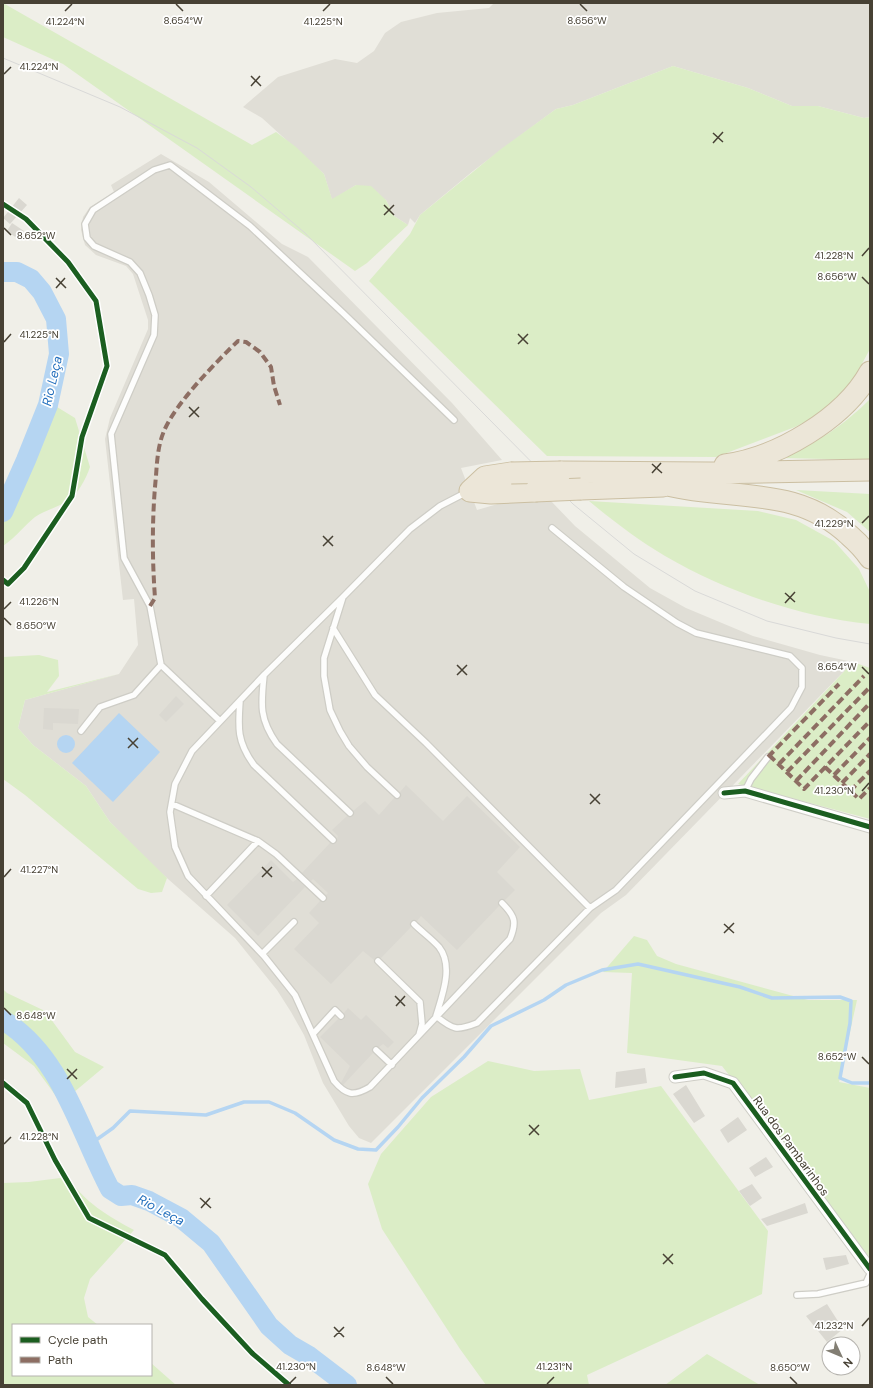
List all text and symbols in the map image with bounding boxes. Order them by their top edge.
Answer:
text: 8.654°W [163,14,203,27]
text: 8.656°W [567,14,607,27]
text: 41.224°N [46,15,85,28]
text: 41.225°N [303,15,343,28]
text: 41.224°N [20,60,59,73]
text: 8.652°W [17,229,56,242]
text: 41.228°N [815,249,854,262]
text: 8.656°W [817,270,857,283]
text: 41.225°N [19,328,59,341]
water label: Rio Leça [38,354,66,408]
text: 41.229°N [814,517,854,530]
text: 41.226°N [19,595,59,608]
text: 8.650°W [16,619,56,632]
text: 8.654°W [817,660,857,673]
text: 41.230°N [814,784,854,797]
text: 41.227°N [20,863,58,876]
text: 8.648°W [16,1009,56,1022]
text: 8.652°W [818,1050,857,1063]
street label: Rua dos Pambarinhos [749,1093,833,1199]
text: 41.228°N [20,1130,59,1143]
water label: Rio Leça [135,1191,187,1229]
text: 41.232°N [815,1319,854,1332]
legend [12,1324,152,1376]
text: Cycle path [48,1332,108,1348]
north arrow [821,1336,861,1376]
text: Path [48,1352,73,1368]
text: N [840,1355,856,1371]
text: 41.230°N [276,1360,316,1373]
text: 41.231°N [536,1360,572,1373]
text: 8.648°W [366,1361,406,1374]
text: 8.650°W [770,1361,810,1374]

